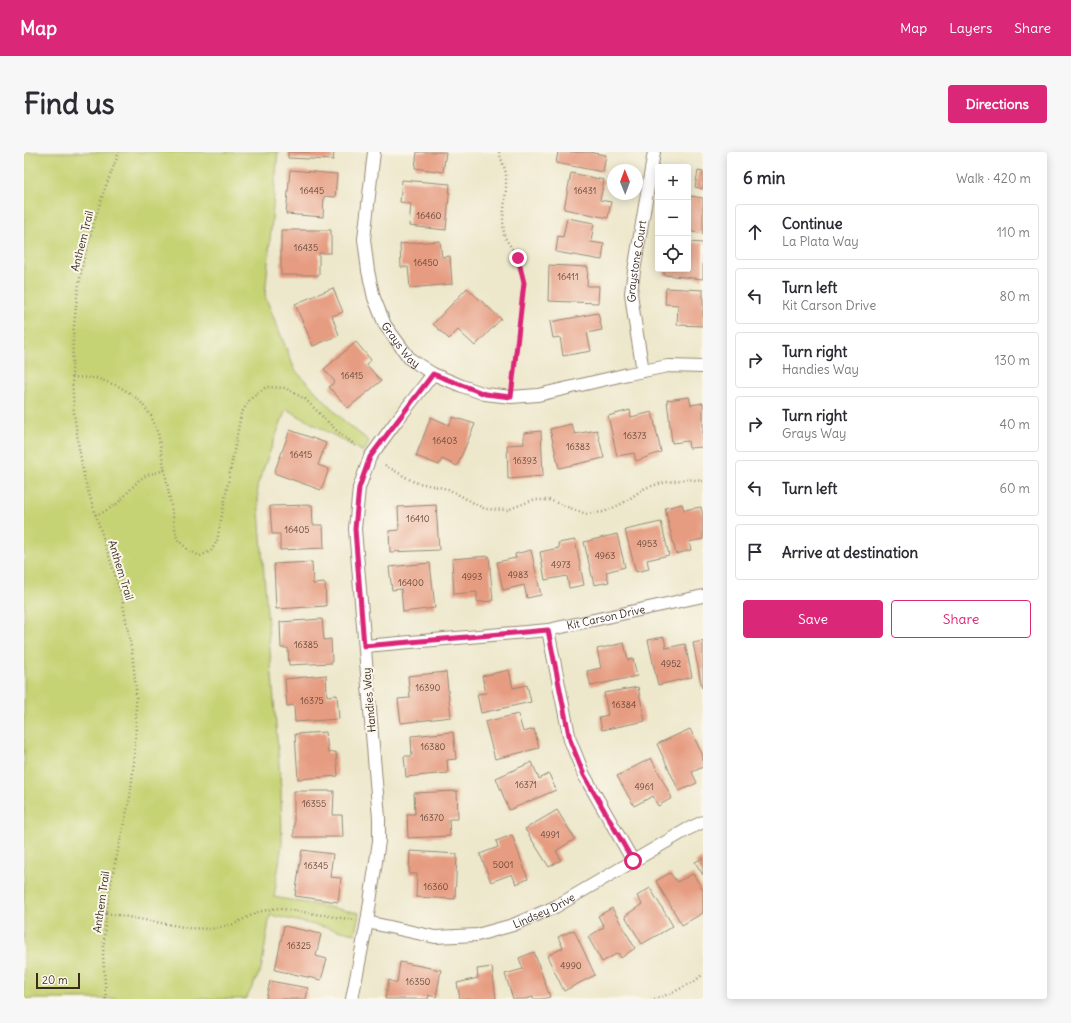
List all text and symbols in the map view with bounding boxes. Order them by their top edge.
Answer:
text: Map [20,16,57,40]
text: Map [900,19,927,37]
text: Layers [949,19,992,37]
text: Share [1014,19,1051,37]
button: Directions [948,85,1047,123]
text: Find us [24,86,115,122]
north arrow [607,164,643,200]
map controls [655,164,691,272]
button: + [655,164,691,200]
text: 6 min [743,167,785,189]
text: Walk · 420 m [956,170,1031,187]
house number: 16445 [300,185,324,196]
house number: 16431 [574,185,596,196]
button: − [655,200,691,236]
street label: Anthem Trail [68,209,96,273]
house number: 16460 [416,210,442,221]
text: Continue [782,214,843,233]
street label: Graystone Court [624,219,649,303]
icon: ahead [744,221,766,243]
text: 110 m [997,224,1030,241]
text: La Plata Way [782,233,859,250]
button: locate [655,236,691,272]
house number: 16435 [294,242,318,253]
route end [509,249,527,267]
house number: 16450 [413,257,439,268]
house number: 16411 [557,271,579,282]
text: Turn left [782,278,837,297]
icon: left [744,285,766,307]
text: 80 m [999,288,1030,305]
text: Kit Carson Drive [782,297,876,314]
street label: Grays Way [378,319,423,371]
text: Turn right [782,342,847,361]
icon: right [744,349,766,371]
text: 130 m [994,352,1030,369]
text: Handies Way [782,361,859,378]
house number: 16415 [341,370,363,381]
text: Turn right [782,406,847,425]
icon: right [744,413,766,435]
text: 40 m [999,416,1030,433]
text: Grays Way [782,425,846,442]
house number: 16373 [623,430,647,441]
house number: 16403 [432,435,458,446]
house number: 16383 [566,441,590,452]
house number: 16415 [290,449,312,460]
house number: 16393 [513,455,537,466]
icon: left [744,477,766,499]
text: Turn left [782,479,837,498]
text: 60 m [999,480,1030,497]
house number: 16410 [406,513,430,524]
house number: 16405 [284,524,310,535]
street label: Anthem Trail [105,538,137,602]
house number: 4953 [637,538,657,549]
icon: arrive [744,541,766,563]
text: Arrive at destination [782,543,918,562]
house number: 4963 [595,550,615,561]
house number: 4973 [551,559,571,570]
house number: 4983 [508,569,528,580]
house number: 4993 [462,571,482,582]
house number: 16400 [398,577,424,588]
button: Save [743,600,883,638]
button: Share [891,600,1031,638]
street label: Kit Carson Drive [565,602,646,633]
house number: 16385 [294,639,318,650]
house number: 4952 [661,658,681,669]
street label: Handies Way [359,667,379,733]
house number: 16390 [416,682,441,693]
house number: 16375 [300,695,324,706]
house number: 16384 [612,699,636,710]
house number: 16380 [421,741,446,752]
house number: 16371 [515,779,537,790]
house number: 4961 [634,781,654,792]
house number: 16355 [302,798,326,809]
house number: 16370 [420,812,444,823]
house number: 4991 [540,829,560,840]
route start [624,852,642,870]
house number: 5001 [493,859,513,870]
house number: 16345 [304,860,328,871]
street label: Anthem Trail [90,870,112,934]
house number: 16360 [424,881,449,892]
street label: Lindsey Drive [511,890,577,931]
house number: 16325 [287,940,311,951]
house number: 4990 [560,960,582,971]
scale bar [36,971,80,990]
text: 20 m [42,973,68,987]
house number: 16350 [406,976,431,987]

